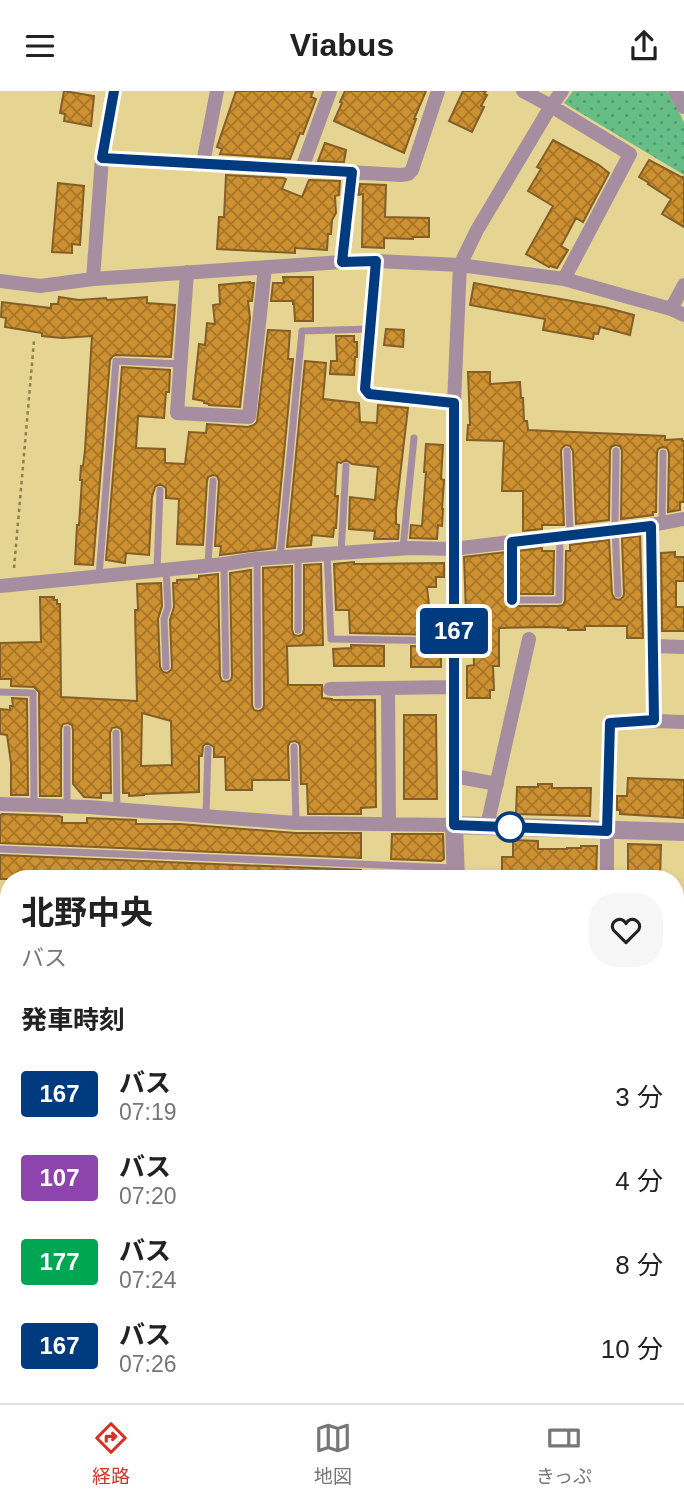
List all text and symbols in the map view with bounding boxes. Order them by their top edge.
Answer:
icon: menu [21,27,59,65]
text: Viabus [290,27,394,63]
icon: share [625,27,663,65]
line badge: 167 [414,608,494,654]
text: 167 [434,617,474,644]
unlabelled marker [495,812,525,842]
button: heart [589,893,663,967]
text: 北野中央 [21,894,153,931]
text: バス [21,945,67,971]
text: 発車時刻 [21,1005,125,1035]
text: バス [119,1068,171,1098]
text: 167 [39,1080,80,1107]
text: 3 分 [615,1082,663,1112]
text: 07:19 [119,1099,177,1125]
text: バス [119,1152,171,1182]
text: 107 [39,1164,80,1191]
text: 4 分 [615,1166,663,1196]
text: 07:20 [119,1183,177,1209]
text: バス [119,1236,171,1266]
text: 177 [39,1248,80,1275]
text: 8 分 [615,1250,663,1280]
text: 07:24 [119,1267,177,1293]
text: バス [119,1320,171,1350]
text: 167 [39,1332,80,1359]
text: 10 分 [601,1334,663,1364]
text: 07:26 [119,1351,177,1377]
tab: 経路 [92,1419,130,1488]
tab: 地図 [314,1419,352,1488]
tab: きっぷ [536,1419,592,1488]

